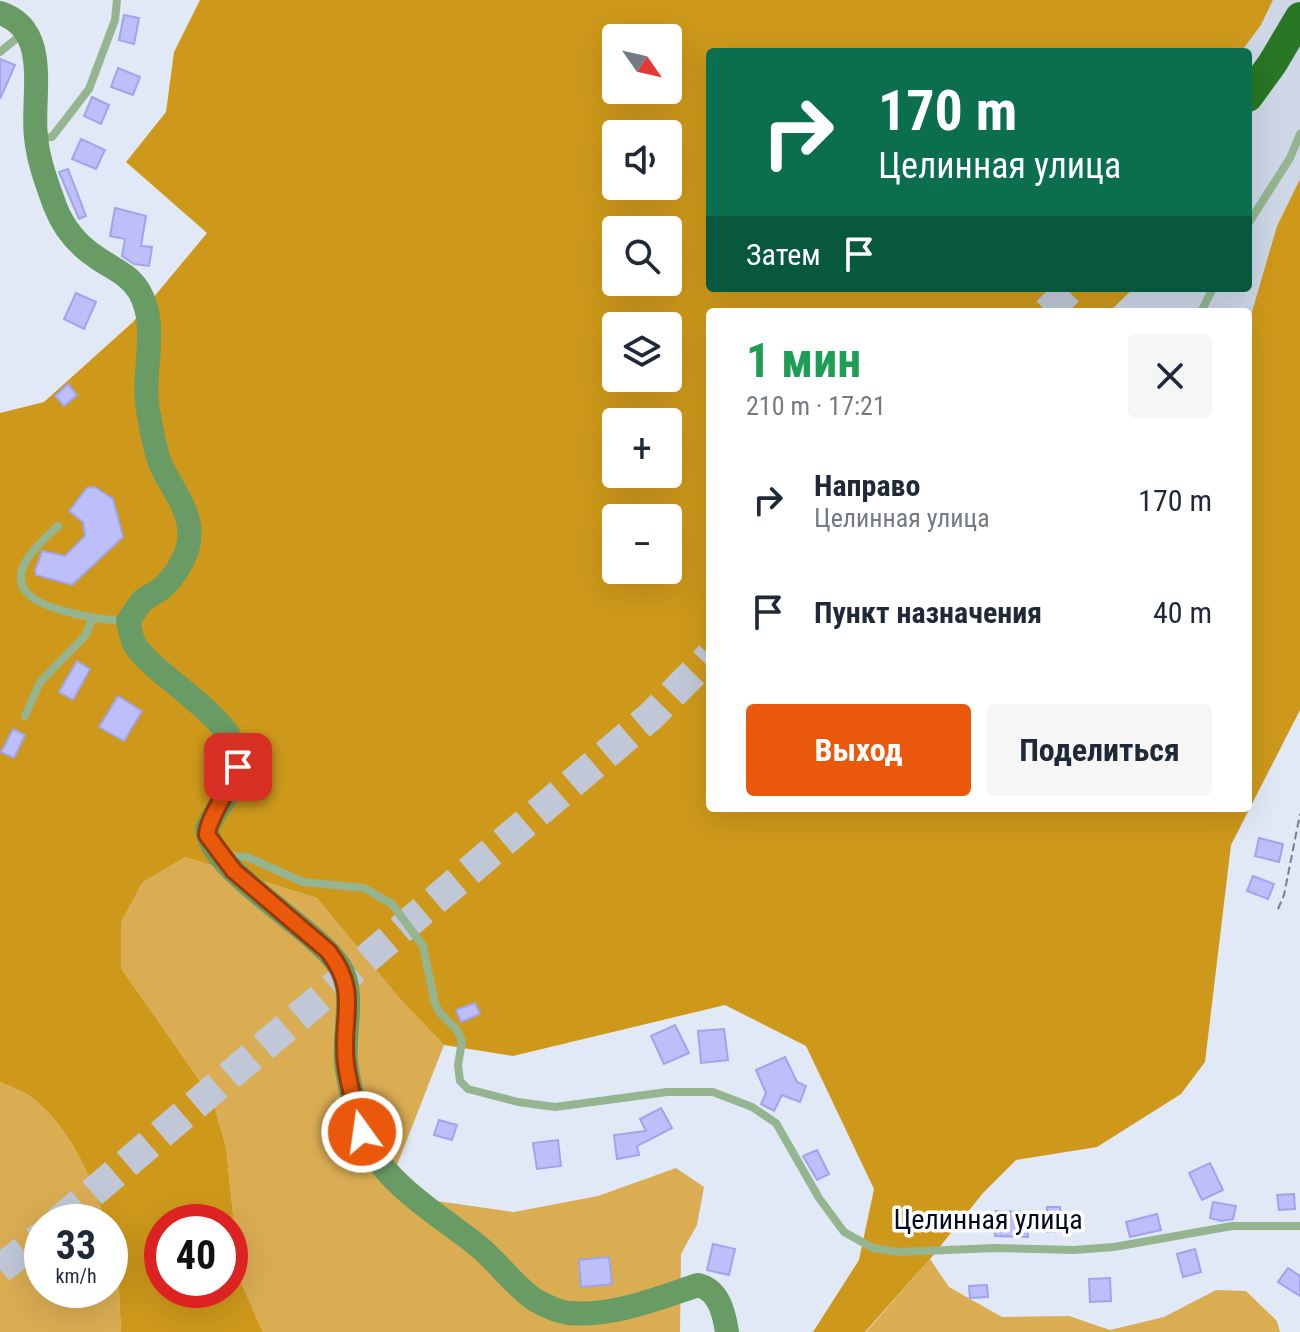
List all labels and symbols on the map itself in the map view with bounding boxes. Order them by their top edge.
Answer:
north arrow [602,24,682,104]
pin [204,733,272,801]
position arrow [320,1090,404,1174]
street label: Целинная улица [893,1203,1083,1236]
speed limit sign: 40 [144,1204,248,1308]

